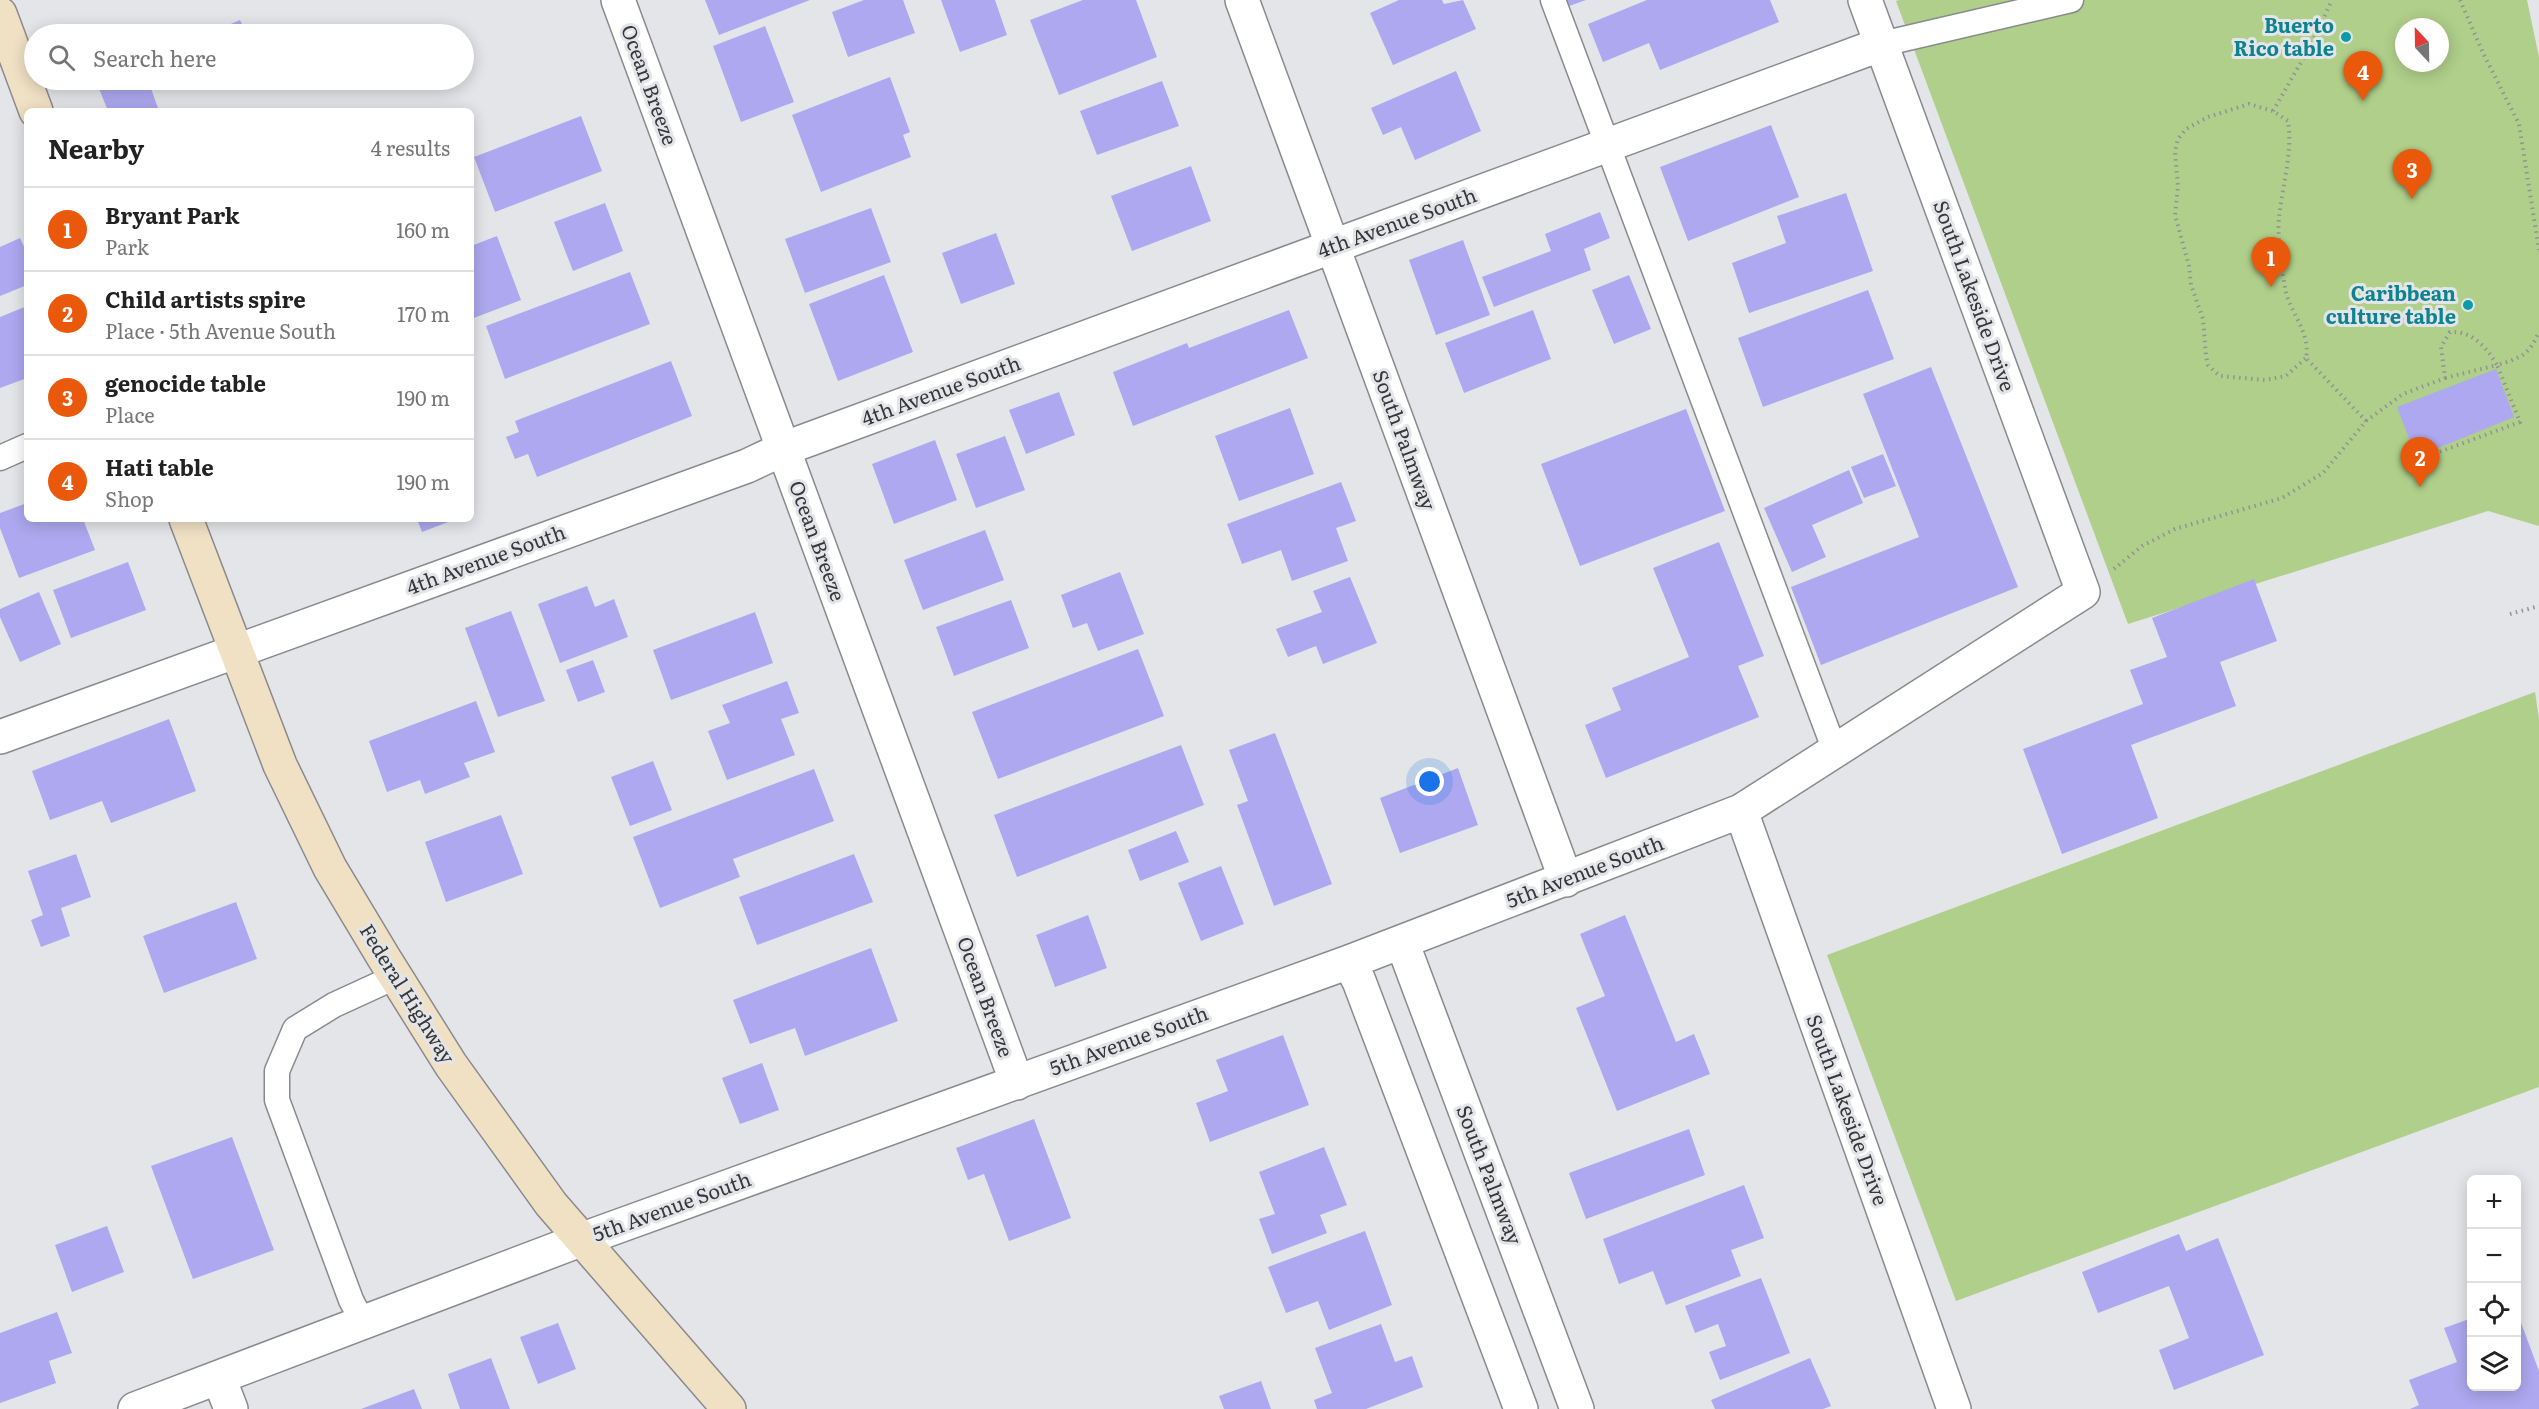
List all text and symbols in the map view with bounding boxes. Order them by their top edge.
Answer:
place label: Buerto Rico table [2234,9,2334,62]
north arrow [2395,18,2449,72]
street label: Ocean Breeze [615,20,687,149]
search box [24,24,474,90]
marker: Buerto Rico table [2339,30,2353,44]
icon: search [45,41,78,74]
text: Search here [93,41,216,74]
pin: 4 [2344,51,2382,101]
text: Nearby [48,128,144,167]
text: 4 results [371,132,450,162]
pin: 3 [2392,150,2432,199]
street label: 4th Avenue South [1312,178,1480,264]
street label: South Lakeside Drive [1927,196,2024,395]
text: Bryant Park [105,198,240,231]
text: 1 [63,214,72,244]
text: 160 m [396,214,450,244]
text: Park [105,231,149,261]
pin: 1 [2252,238,2290,287]
place label: Caribbean culture table [2326,277,2456,330]
text: Child artists spire [105,282,306,315]
text: 2 [62,298,73,328]
text: 170 m [397,298,450,328]
marker: Caribbean culture table [2461,298,2475,312]
text: Place · 5th Avenue South [105,315,336,345]
street label: 4th Avenue South [856,346,1024,432]
street label: South Palmway [1367,365,1445,514]
text: genocide table [105,366,266,399]
text: 3 [62,382,73,412]
text: 190 m [396,382,450,412]
text: Place [105,399,155,429]
pin: 2 [2400,438,2440,487]
text: Hati table [105,450,214,483]
text: 4 [61,466,74,496]
text: 190 m [396,466,450,496]
street label: Ocean Breeze [783,476,855,605]
text: Shop [105,483,154,513]
street label: 4th Avenue South [401,515,569,601]
your location [1415,767,1444,796]
street label: 5th Avenue South [1501,826,1667,914]
street label: Federal Highway [354,917,464,1069]
street label: Ocean Breeze [951,932,1023,1061]
street label: 5th Avenue South [1045,997,1212,1082]
street label: South Lakeside Drive [1800,1010,1897,1209]
street label: South Palmway [1450,1100,1531,1249]
street label: 5th Avenue South [588,1163,755,1248]
map controls [2467,1175,2521,1391]
button: + [2467,1175,2521,1229]
button: − [2467,1229,2521,1283]
button: locate [2467,1283,2521,1337]
button: layers [2467,1337,2521,1391]

